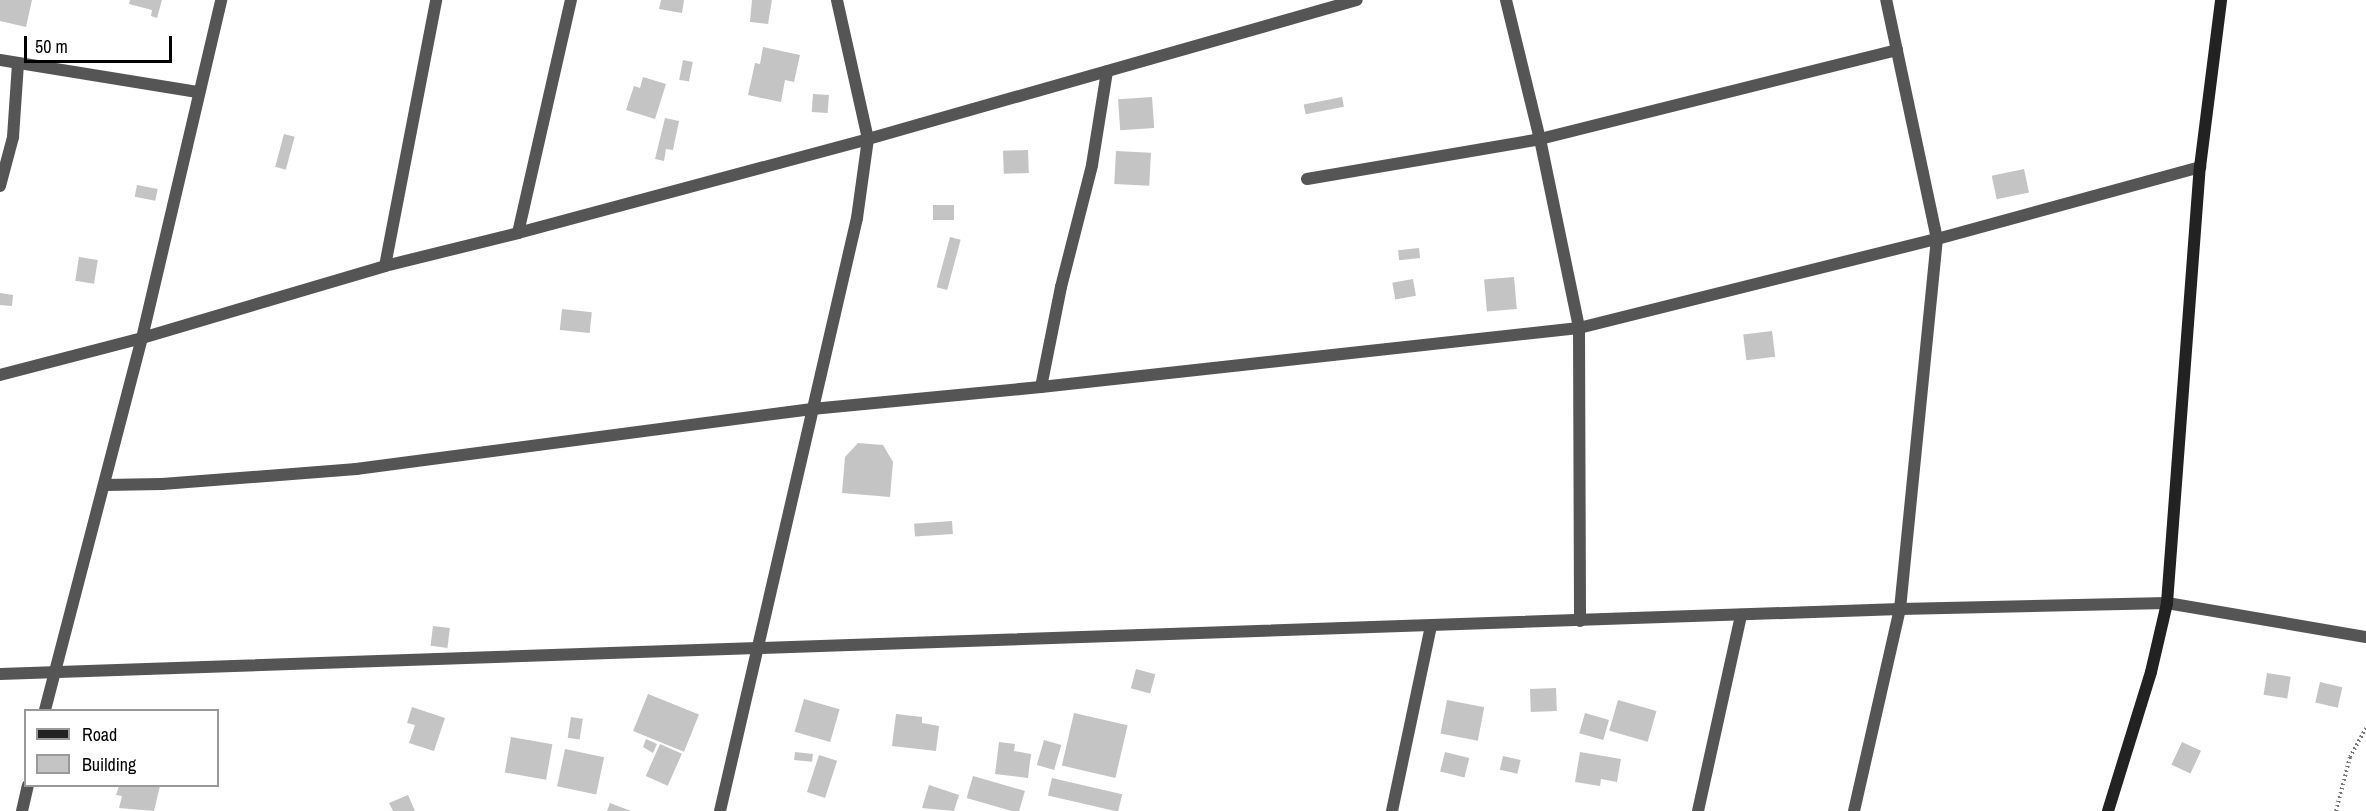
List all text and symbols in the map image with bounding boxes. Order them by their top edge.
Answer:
scale bar [27,24,176,62]
text: 50 m [35,34,68,59]
legend [24,709,219,787]
text: Road [82,722,117,747]
text: Building [82,752,136,777]

